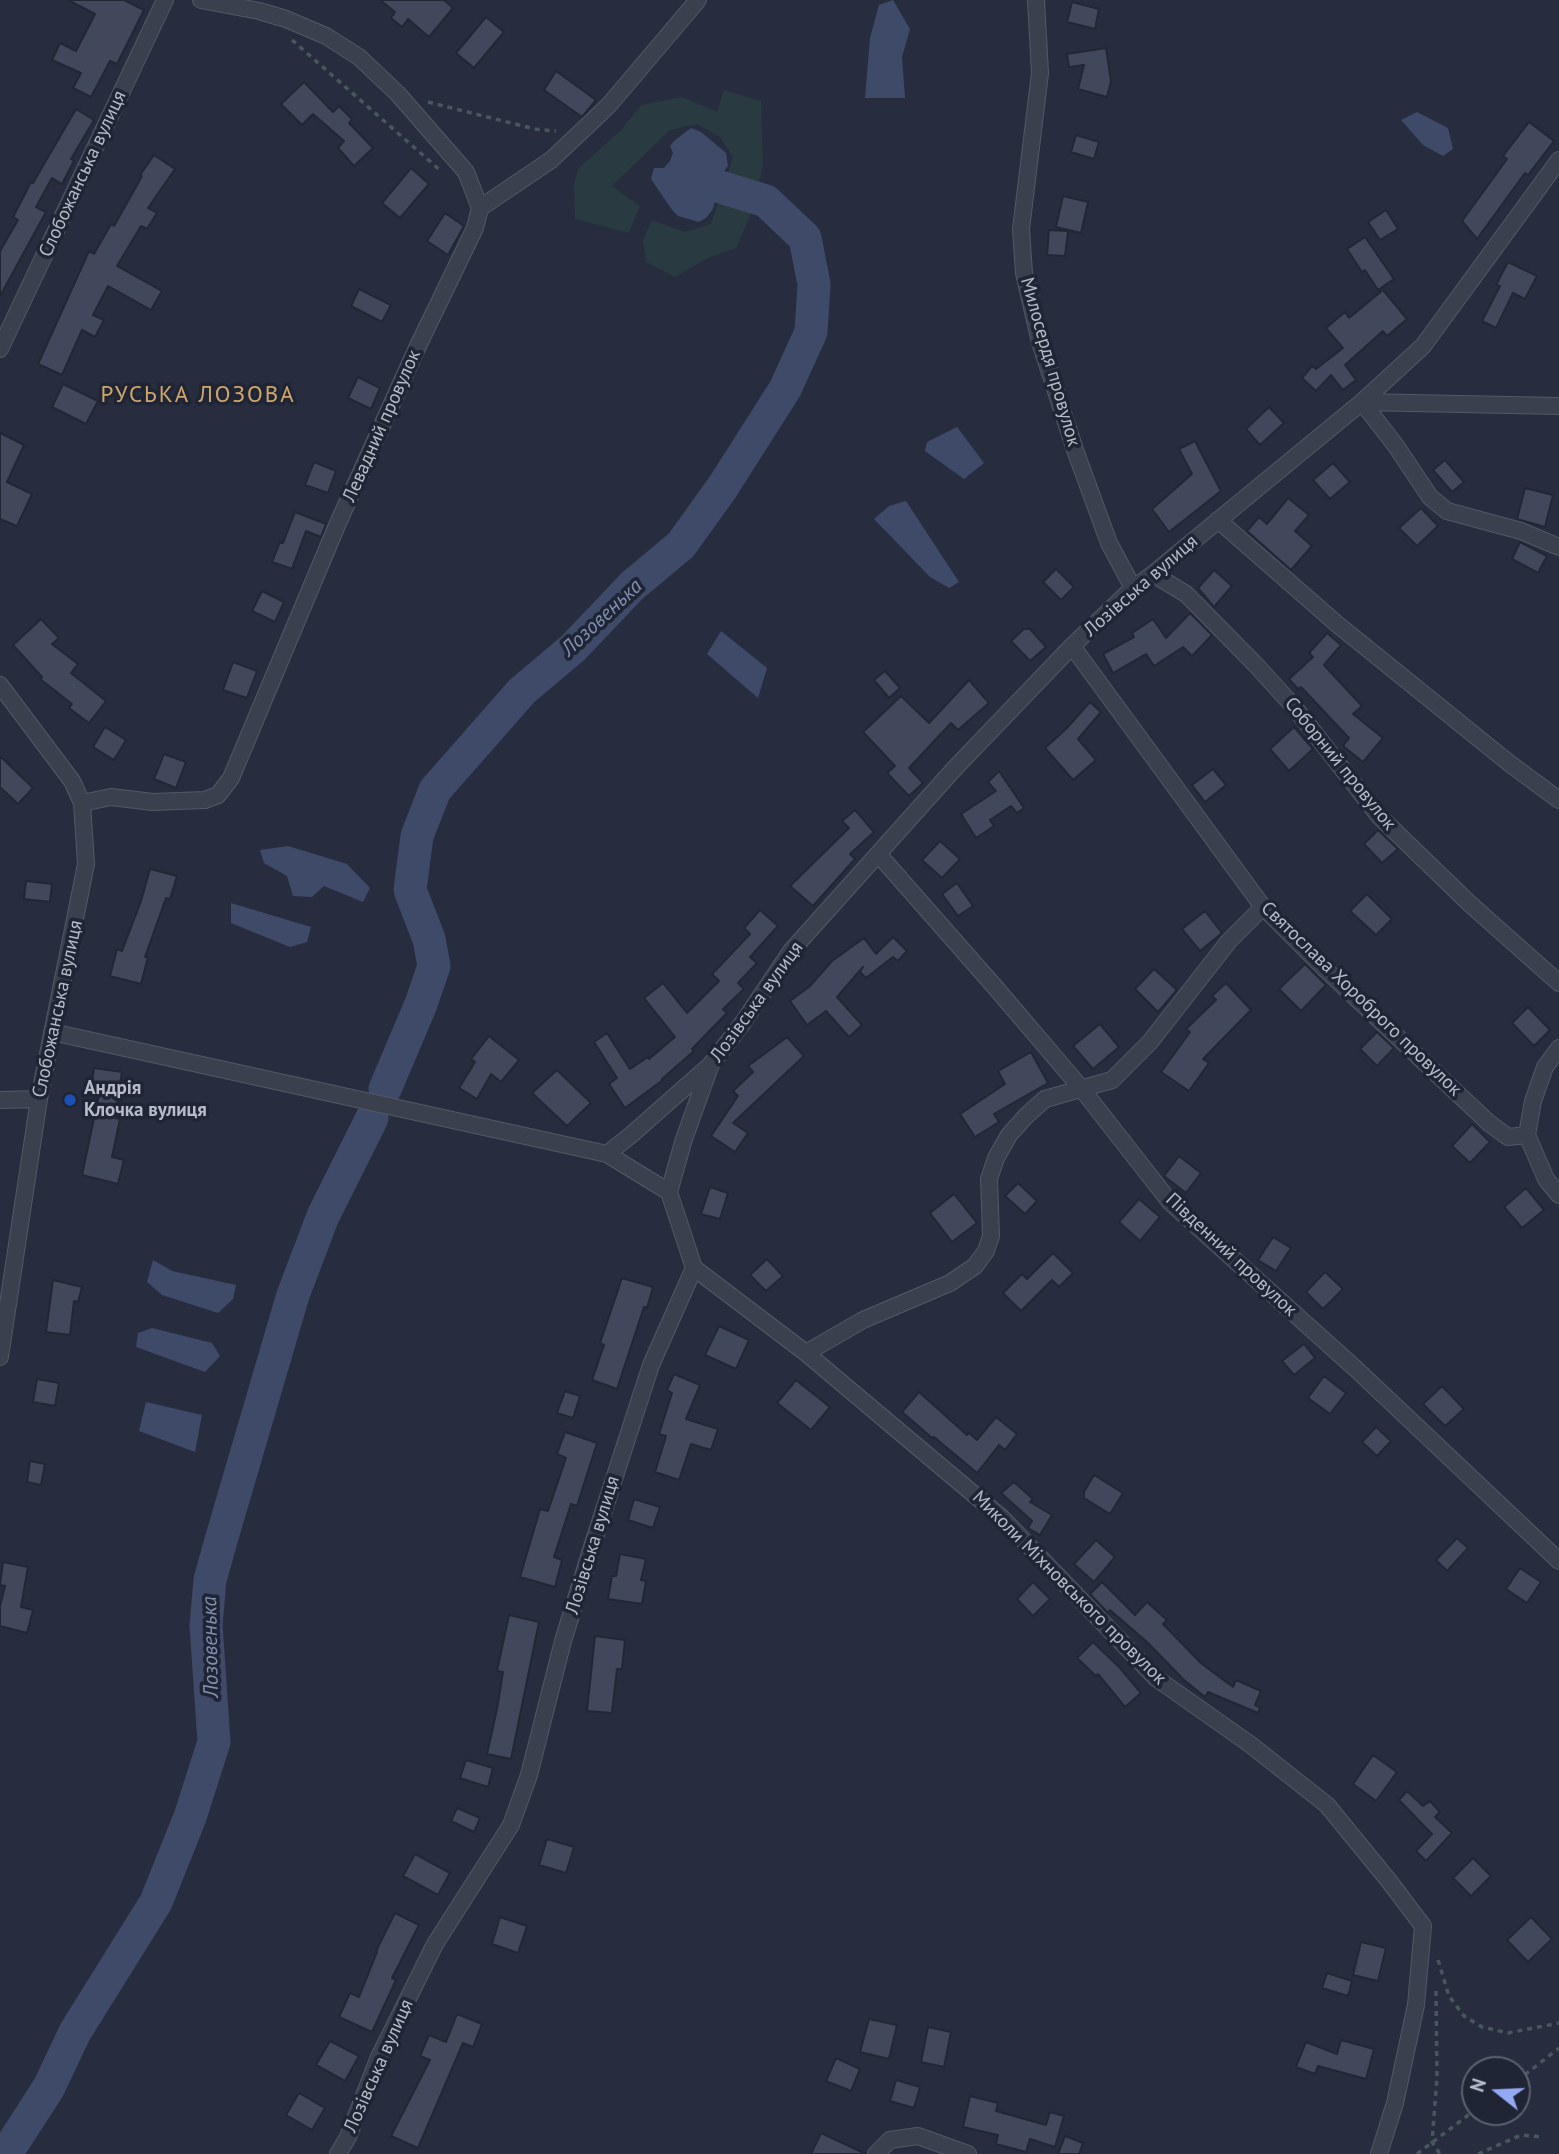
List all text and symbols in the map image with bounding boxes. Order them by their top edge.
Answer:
street label: Слобожанська вулиця [34,87,132,261]
street label: Милосердя провулок [1015,275,1085,449]
street label: Левадний провулок [338,346,426,506]
district label: РУСЬКА ЛОЗОВА [102,381,294,409]
street label: Лозівська вулиця [1079,530,1203,642]
water label: Лозовенька [556,574,648,662]
street label: Соборний провулок [1279,693,1401,835]
street label: Святослава Хороброго провулок [1256,897,1466,1101]
street label: Слобожанська вулиця [28,918,88,1100]
street label: Лозівська вулиця [706,937,808,1067]
place label: Андрія Клочка вулиця [84,1078,207,1122]
marker: Андрія Клочка вулиця [62,1092,78,1108]
street label: Південний провулок [1161,1188,1301,1322]
street label: Лозівська вулиця [561,1473,625,1617]
street label: Миколи Міхновського провулок [967,1486,1171,1690]
water label: Лозовенька [198,1596,224,1698]
street label: Лозівська вулиця [339,1996,419,2136]
north arrow [1461,2056,1531,2126]
text: N [1465,2075,1491,2095]

